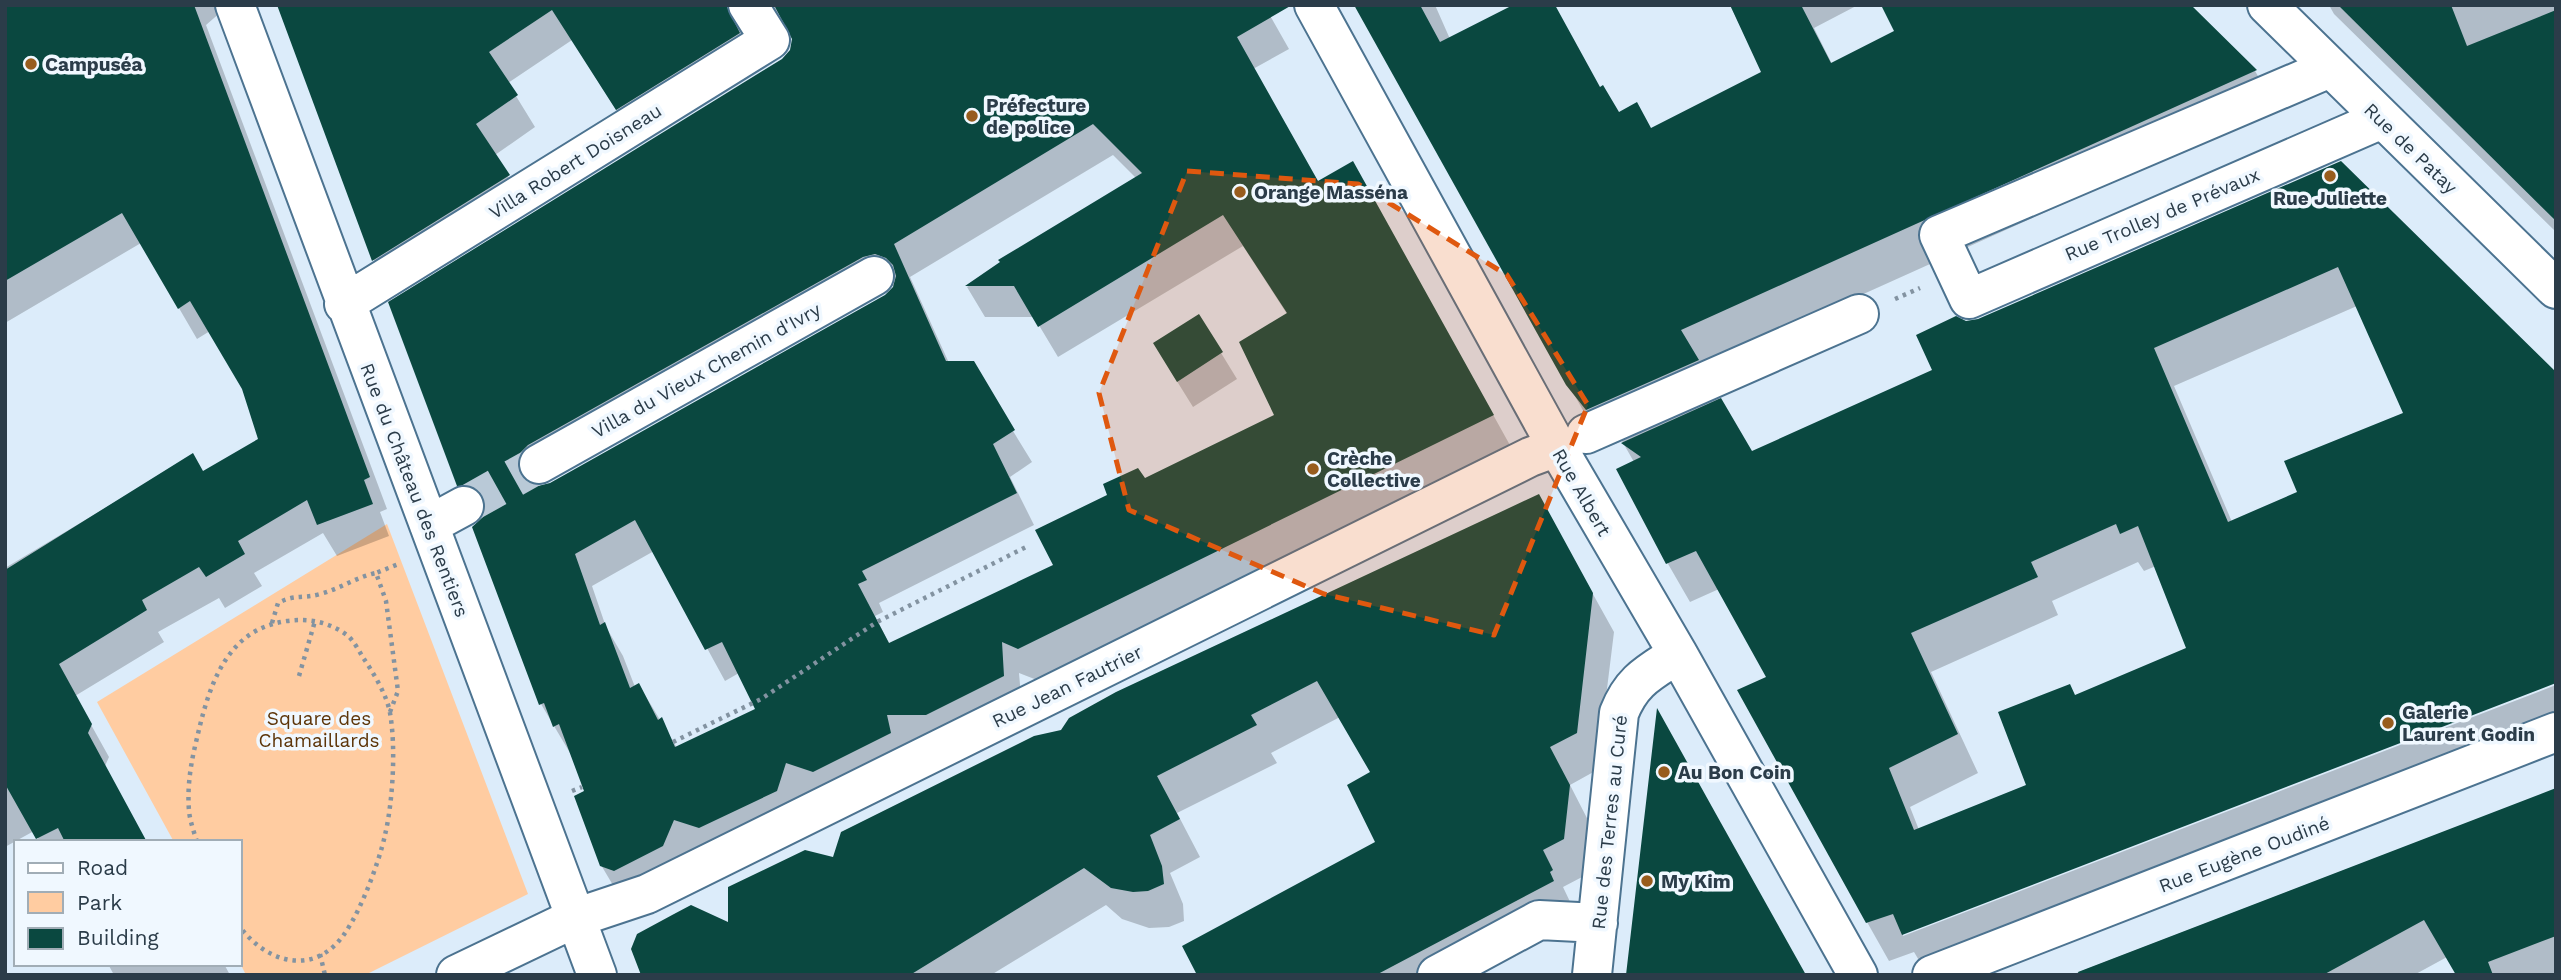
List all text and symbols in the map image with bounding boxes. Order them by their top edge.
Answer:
place label: Campuséa [45,53,143,76]
marker: Campuséa [23,56,39,72]
place label: Préfecture de police [986,94,1086,139]
street label: Rue de Patay [2359,98,2462,199]
street label: Villa Robert Doisneau [485,99,666,224]
marker: Préfecture de police [964,108,980,124]
street label: Rue Trolley de Prévaux [2061,163,2263,266]
marker: Rue Juliette [2322,168,2338,184]
place label: Orange Masséna [1254,181,1408,204]
marker: Orange Masséna [1232,184,1248,200]
place label: Rue Juliette [2273,187,2387,210]
street label: Villa du Vieux Chemin d'Ivry [588,298,825,443]
street label: Rue du Château des Rentiers [355,360,474,621]
street label: Rue Albert [1547,444,1616,540]
place label: Crèche Collective [1327,447,1421,492]
marker: Crèche Collective [1305,461,1321,477]
street label: Rue Jean Fautrier [988,640,1146,733]
place label: Galerie Laurent Godin [2402,701,2535,746]
park label: Square des Chamaillards [258,707,380,752]
street label: Rue des Terres au Curé [1587,714,1632,930]
marker: Galerie Laurent Godin [2380,715,2396,731]
place label: Au Bon Coin [1678,761,1791,784]
marker: Au Bon Coin [1656,764,1672,780]
street label: Rue Eugène Oudiné [2156,811,2333,898]
legend [14,840,242,966]
text: Road [77,855,128,880]
place label: My Kim [1661,870,1731,893]
marker: My Kim [1639,873,1655,889]
text: Park [77,890,122,915]
text: Building [77,925,159,950]

